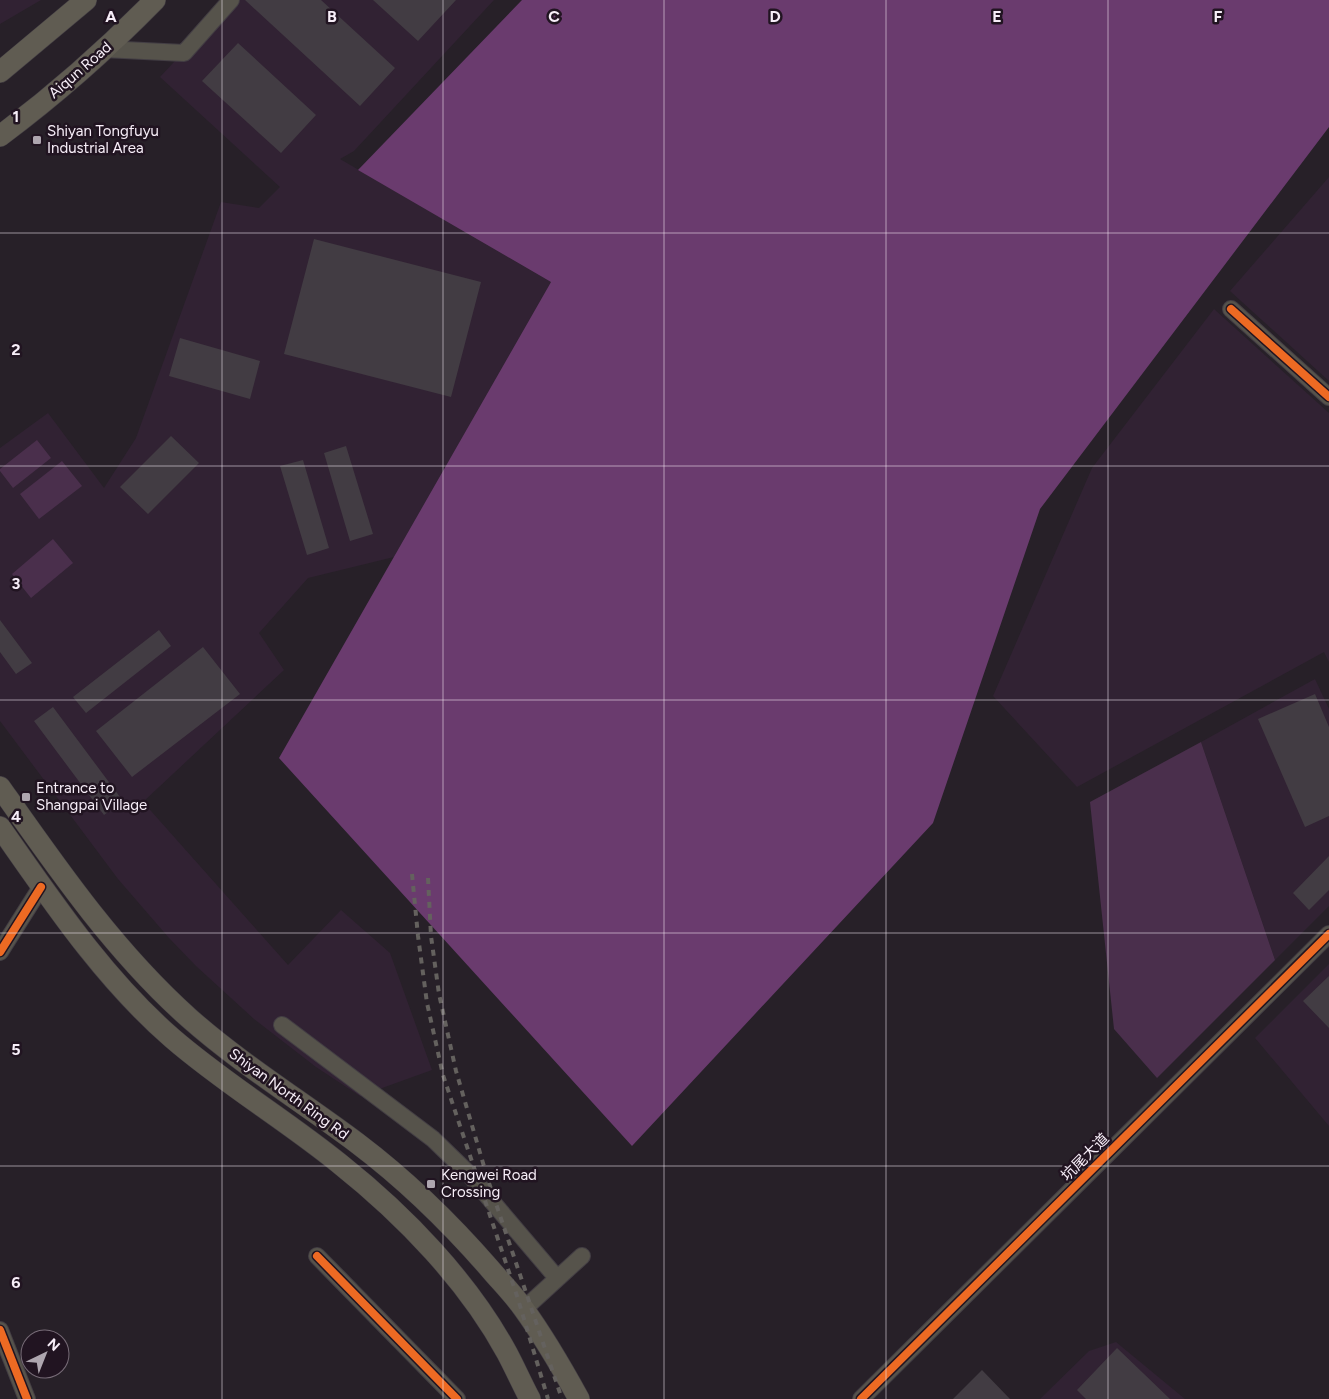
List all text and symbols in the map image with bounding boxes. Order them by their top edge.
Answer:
text: A [105,7,117,26]
text: B [327,7,337,26]
text: C [548,7,560,26]
text: D [769,7,781,26]
text: E [992,7,1002,26]
text: F [1214,7,1223,26]
street label: Aiqun Road [45,38,115,102]
text: 1 [13,107,19,126]
place label: Shiyan Tongfuyu Industrial Area [47,122,159,157]
marker: Shiyan Tongfuyu Industrial Area [31,134,43,146]
text: 2 [11,340,21,359]
text: 3 [12,574,21,593]
place label: Entrance to Shangpai Village [36,779,147,814]
marker: Entrance to Shangpai Village [20,791,32,803]
text: 4 [11,807,21,826]
text: 5 [11,1040,21,1059]
street label: Shiyan North Ring Rd [226,1045,352,1143]
street label: 坑尾大道 [1057,1129,1113,1185]
place label: Kengwei Road Crossing [441,1166,537,1201]
marker: Kengwei Road Crossing [425,1178,437,1190]
text: 6 [11,1273,21,1292]
north arrow [20,1329,70,1379]
text: N [44,1335,63,1355]

